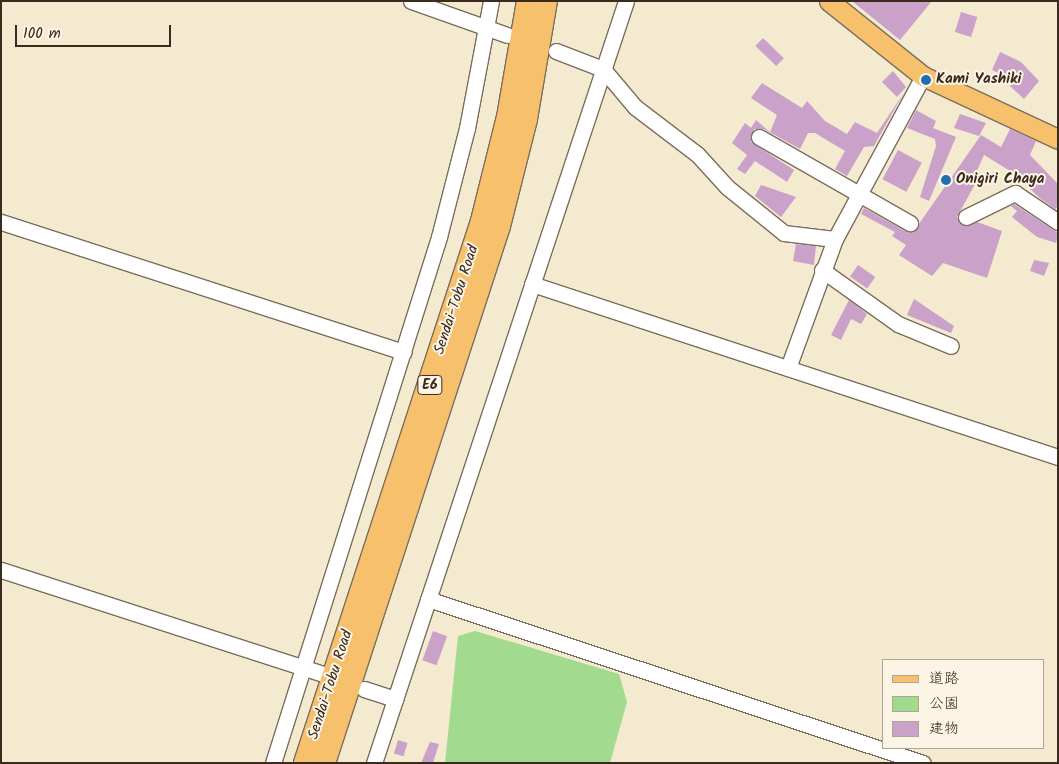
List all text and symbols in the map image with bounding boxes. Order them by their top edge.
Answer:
scale bar [18,15,174,47]
text: 100 m [23,22,61,46]
place label: Kami Yashiki [936,71,1021,89]
marker: Kami Yashiki [920,74,932,86]
place label: Onigiri Chaya [956,171,1045,189]
marker: Onigiri Chaya [940,174,952,186]
street label: Sendai-Tobu Road [431,243,483,357]
road number: E6 [416,374,444,396]
street label: Sendai-Tobu Road [305,628,357,742]
legend [882,659,1044,749]
text: 道路 [929,667,959,691]
text: 公園 [929,692,959,716]
text: 建物 [929,717,959,741]

